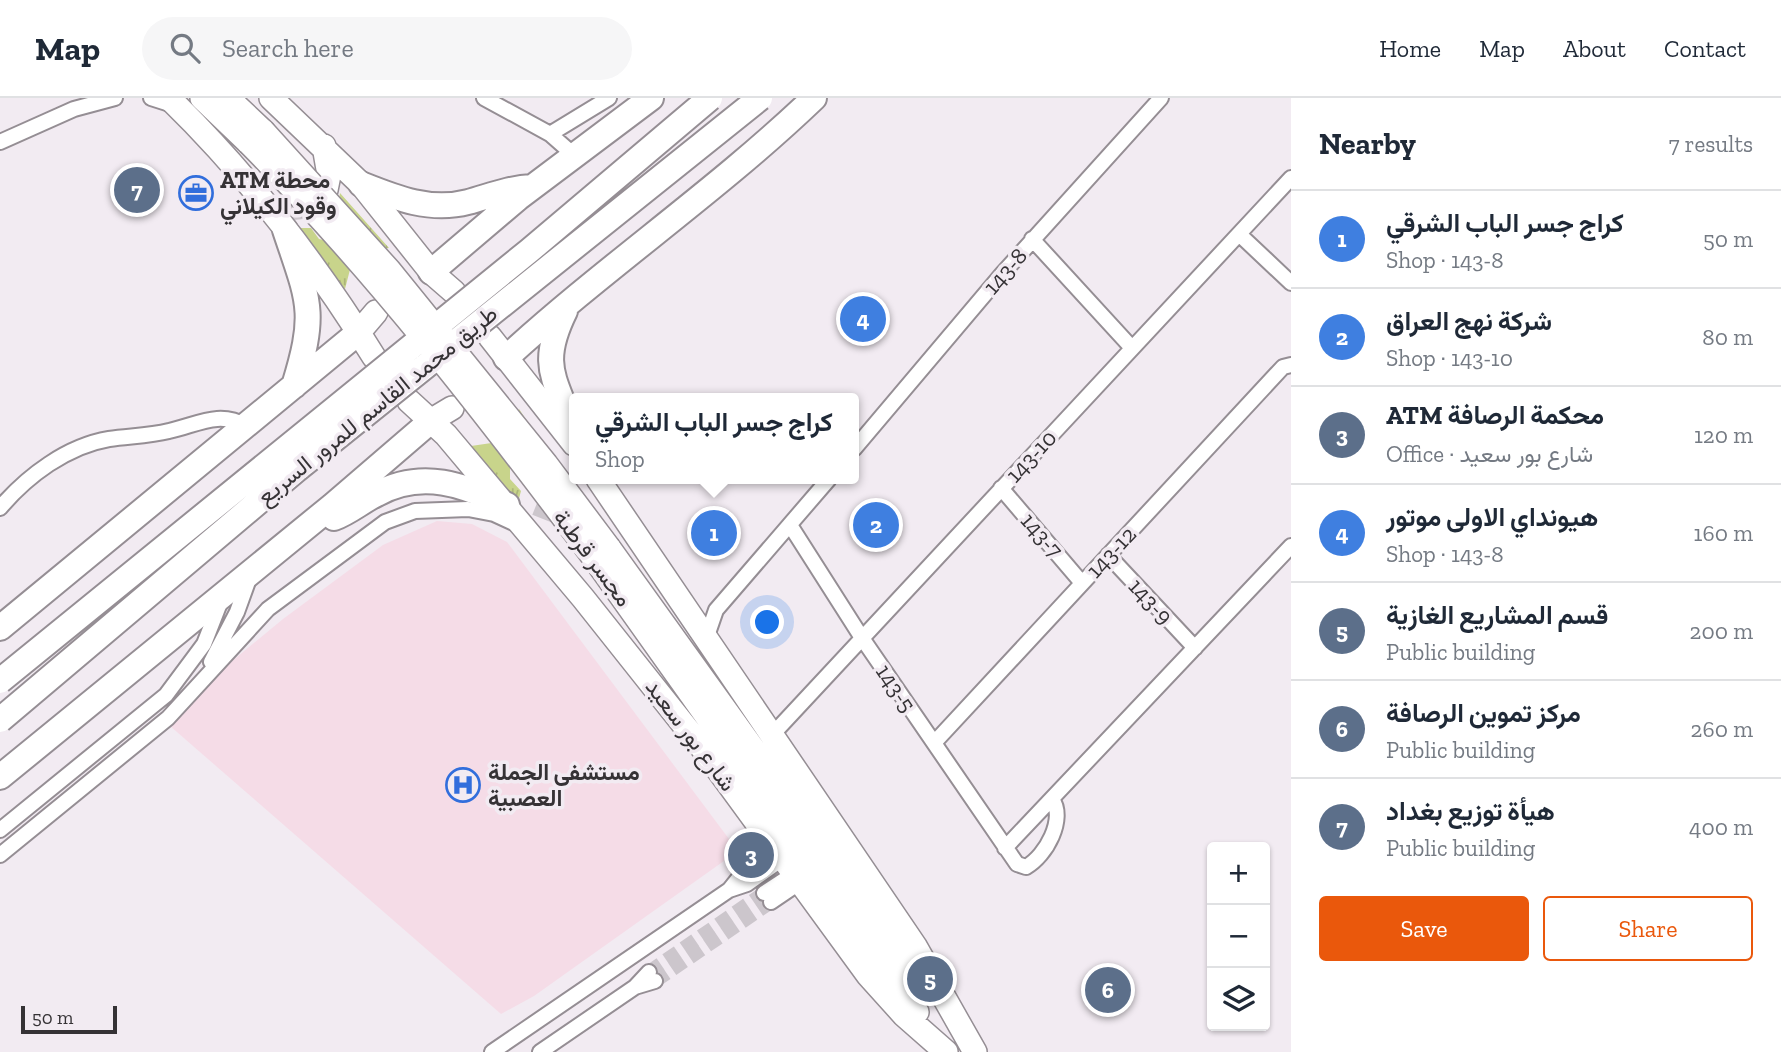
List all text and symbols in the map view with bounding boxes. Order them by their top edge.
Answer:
search box [142,17,632,80]
text: Map [35,29,100,68]
icon: search [166,29,204,67]
text: Search here [222,32,354,64]
text: Home [1379,34,1441,63]
text: Map [1479,34,1525,63]
text: About [1563,34,1626,63]
text: Contact [1664,34,1746,63]
text: Nearby [1319,126,1416,162]
text: 7 results [1669,130,1753,158]
pin: 7 [114,164,160,216]
place label: ATM محطة وقود الكيلاني [220,166,337,226]
office icon: ATM محطة وقود الكيلاني [177,174,215,212]
text: كراج جسر الباب الشرقي [1386,207,1624,239]
text: 1 [1337,225,1347,253]
text: 50 m [1703,225,1753,253]
street label: 143-8 [977,242,1033,300]
text: Shop · 143-8 [1386,246,1504,274]
pin: 4 [840,293,886,345]
street label: طريق محمد القاسم للمرور السريع [251,299,504,512]
text: شركة نهج العراق [1386,305,1552,337]
text: 2 [1336,323,1348,351]
text: 80 m [1702,323,1753,351]
text: Shop · 143-10 [1386,344,1513,372]
popup [569,393,859,484]
text: ATM محكمة الرصافة [1386,399,1604,431]
text: كراج جسر الباب الشرقي [595,406,833,438]
text: 3 [1336,421,1348,449]
text: 120 m [1694,421,1753,449]
street label: 143-10 [1000,424,1062,488]
text: Office · شارع بور سعيد [1386,440,1593,468]
text: Shop [595,445,645,473]
pin: 2 [853,499,899,551]
text: هيونداي الاولى موتور [1386,501,1598,533]
street label: مجسر قرطبة [547,504,638,613]
pin: 1 [691,507,737,559]
street label: 143-7 [1015,507,1069,563]
text: 4 [1335,519,1349,547]
text: 160 m [1694,519,1753,547]
street label: 143-12 [1080,520,1142,584]
text: Shop · 143-8 [1386,540,1504,568]
street label: 143-9 [1123,572,1179,630]
text: قسم المشاريع الغازية [1386,599,1608,631]
your location [750,605,784,639]
text: 5 [1336,617,1348,645]
text: 200 m [1690,617,1753,645]
text: Public building [1386,638,1535,666]
street label: 143-5 [870,659,922,717]
street label: شارع بور سعيد [638,673,742,798]
text: مركز تموين الرصافة [1386,697,1581,729]
text: 6 [1336,715,1348,743]
text: 260 m [1691,715,1753,743]
text: Public building [1386,736,1535,764]
place label: مستشفى الجملة العصبية [488,758,640,812]
hospital icon: مستشفى الجملة العصبية [444,766,482,804]
text: هيأة توزيع بغداد [1386,795,1555,827]
text: 7 [1336,813,1348,841]
text: 400 m [1689,813,1753,841]
pin: 3 [728,829,774,881]
text: Public building [1386,834,1535,862]
map controls [1207,842,1270,1031]
button: + [1207,842,1270,905]
button: Save [1319,896,1529,961]
button: Share [1543,896,1753,961]
button: − [1207,905,1270,968]
pin: 5 [907,953,953,1005]
pin: 6 [1085,964,1131,1016]
button: layers [1207,968,1270,1031]
scale bar [21,1003,117,1035]
text: 50 m [32,1006,73,1029]

